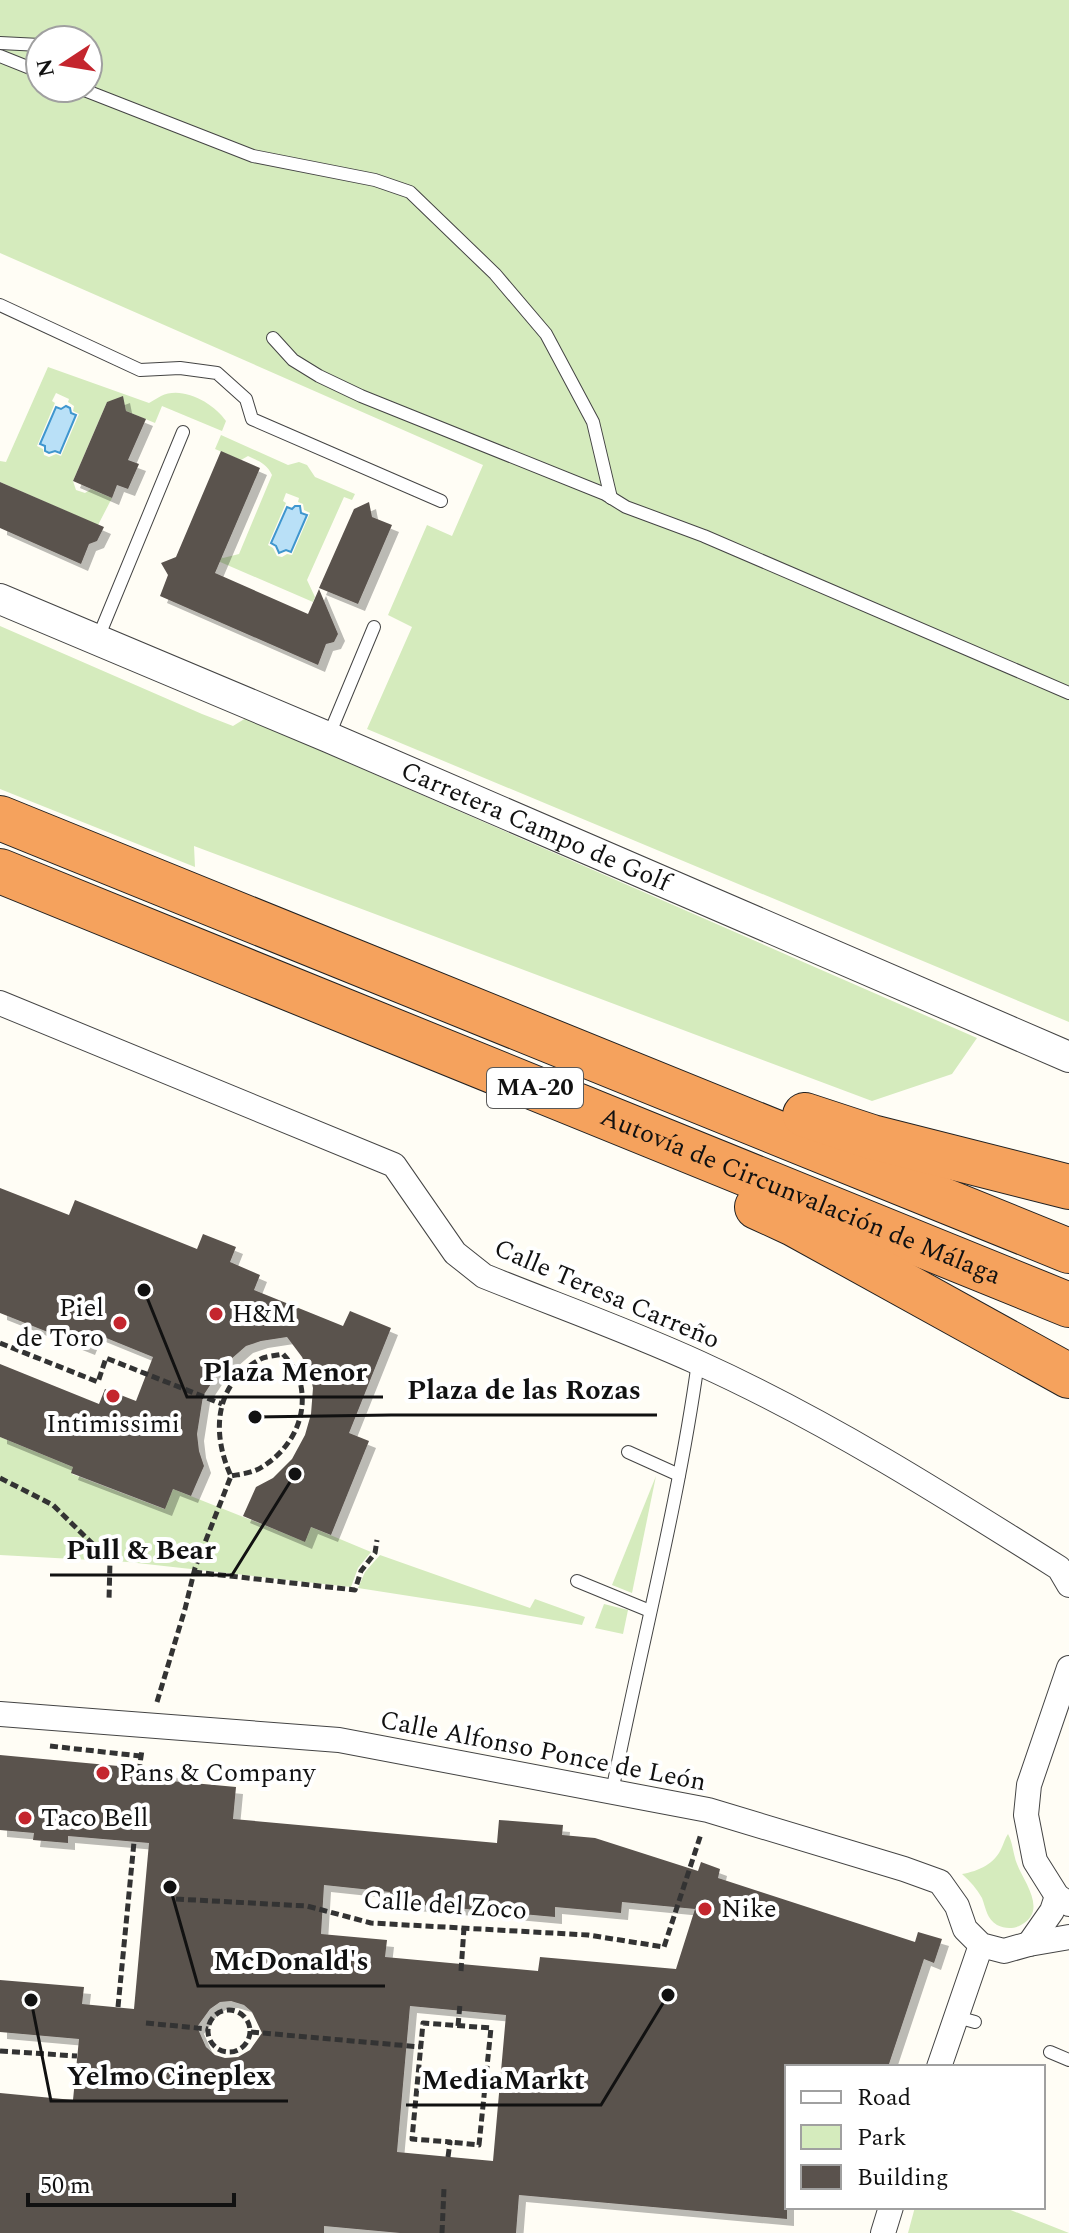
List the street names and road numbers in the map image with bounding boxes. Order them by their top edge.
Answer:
street label: Carretera Campo de Golf [395,751,679,903]
road number: MA-20 [487,1068,583,1108]
street label: Autovía de Circunvalación de Málaga [594,1097,1007,1295]
street label: Calle Teresa Carreño [488,1228,726,1360]
street label: Calle Alfonso Ponce de León [377,1700,709,1802]
street label: Calle del Zoco [362,1879,528,1931]

